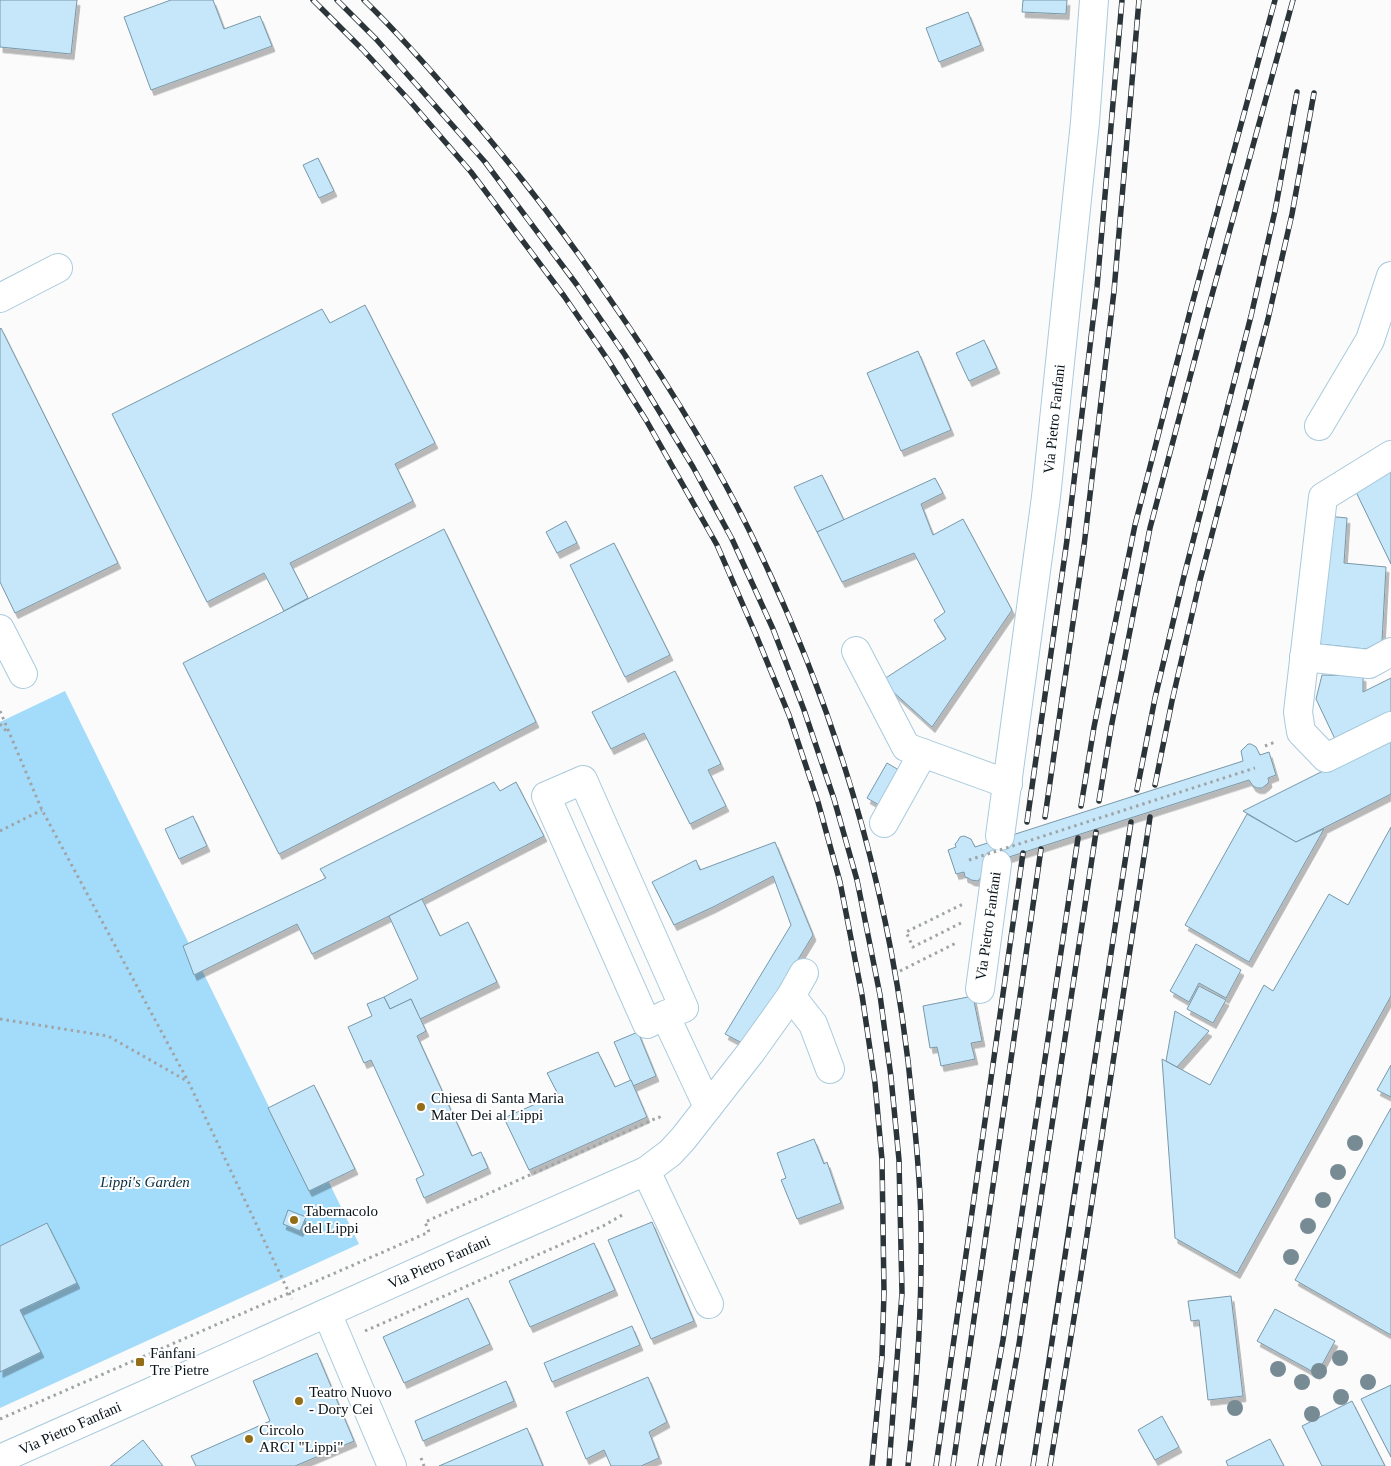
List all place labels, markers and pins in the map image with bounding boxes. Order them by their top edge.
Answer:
place label: Chiesa di Santa Maria Mater Dei al Lippi [431,1090,564,1123]
marker: Chiesa di Santa Maria Mater Dei al Lippi [415,1101,427,1113]
place label: Tabernacolo del Lippi [304,1203,378,1236]
marker: Tabernacolo del Lippi [288,1214,300,1226]
place label: Fanfani Tre Pietre [150,1345,209,1378]
marker: Fanfani Tre Pietre [134,1356,146,1368]
place label: Teatro Nuovo - Dory Cei [309,1384,392,1417]
marker: Teatro Nuovo - Dory Cei [293,1395,305,1407]
place label: Circolo ARCI "Lippi" [259,1422,343,1455]
marker: Circolo ARCI "Lippi" [243,1433,255,1445]

